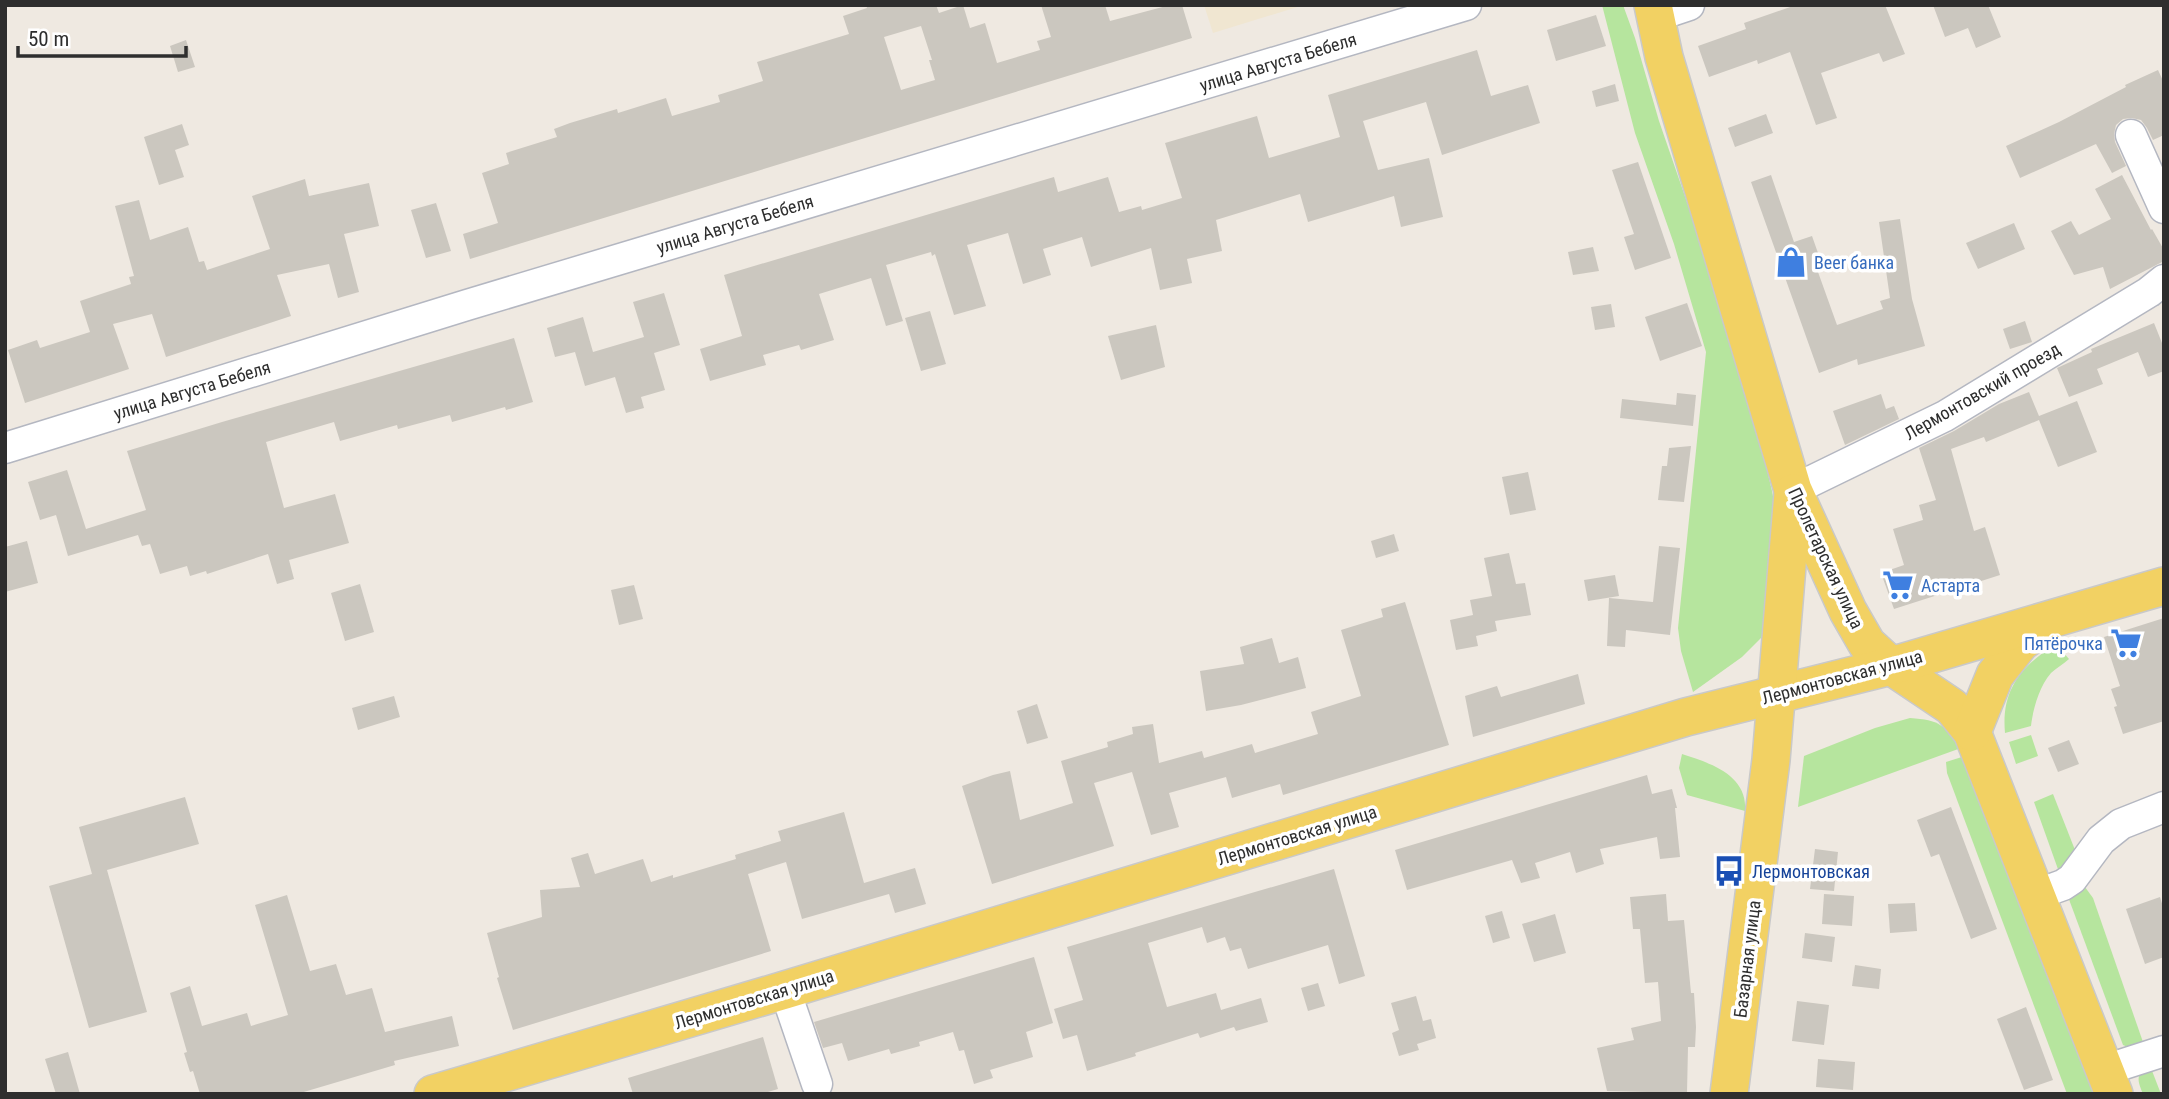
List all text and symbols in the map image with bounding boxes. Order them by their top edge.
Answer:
scale bar [18,14,186,58]
text: 50 m [28,27,69,51]
street label: улица Августа Бебеля [1197,28,1359,96]
street label: улица Августа Бебеля [654,190,816,258]
shop icon: Beer банка [1774,245,1808,279]
place label: Beer банка [1814,252,1894,273]
street label: Лермонтовский проезд [1900,338,2064,444]
street label: улица Августа Бебеля [111,356,273,424]
street label: Пролетарская улица [1784,484,1868,632]
supermarket icon: Астарта [1881,568,1915,602]
place label: Астарта [1921,575,1980,596]
supermarket icon: Пятёрочка [2109,626,2143,660]
place label: Пятёрочка [2024,633,2103,654]
street label: Лермонтовская улица [1759,645,1925,709]
street label: Лермонтовская улица [1215,801,1379,869]
bus stop icon: Лермонтовская [1712,854,1746,888]
place label: Лермонтовская [1752,861,1870,882]
street label: Базарная улица [1729,899,1765,1019]
street label: Лермонтовская улица [672,965,836,1033]

